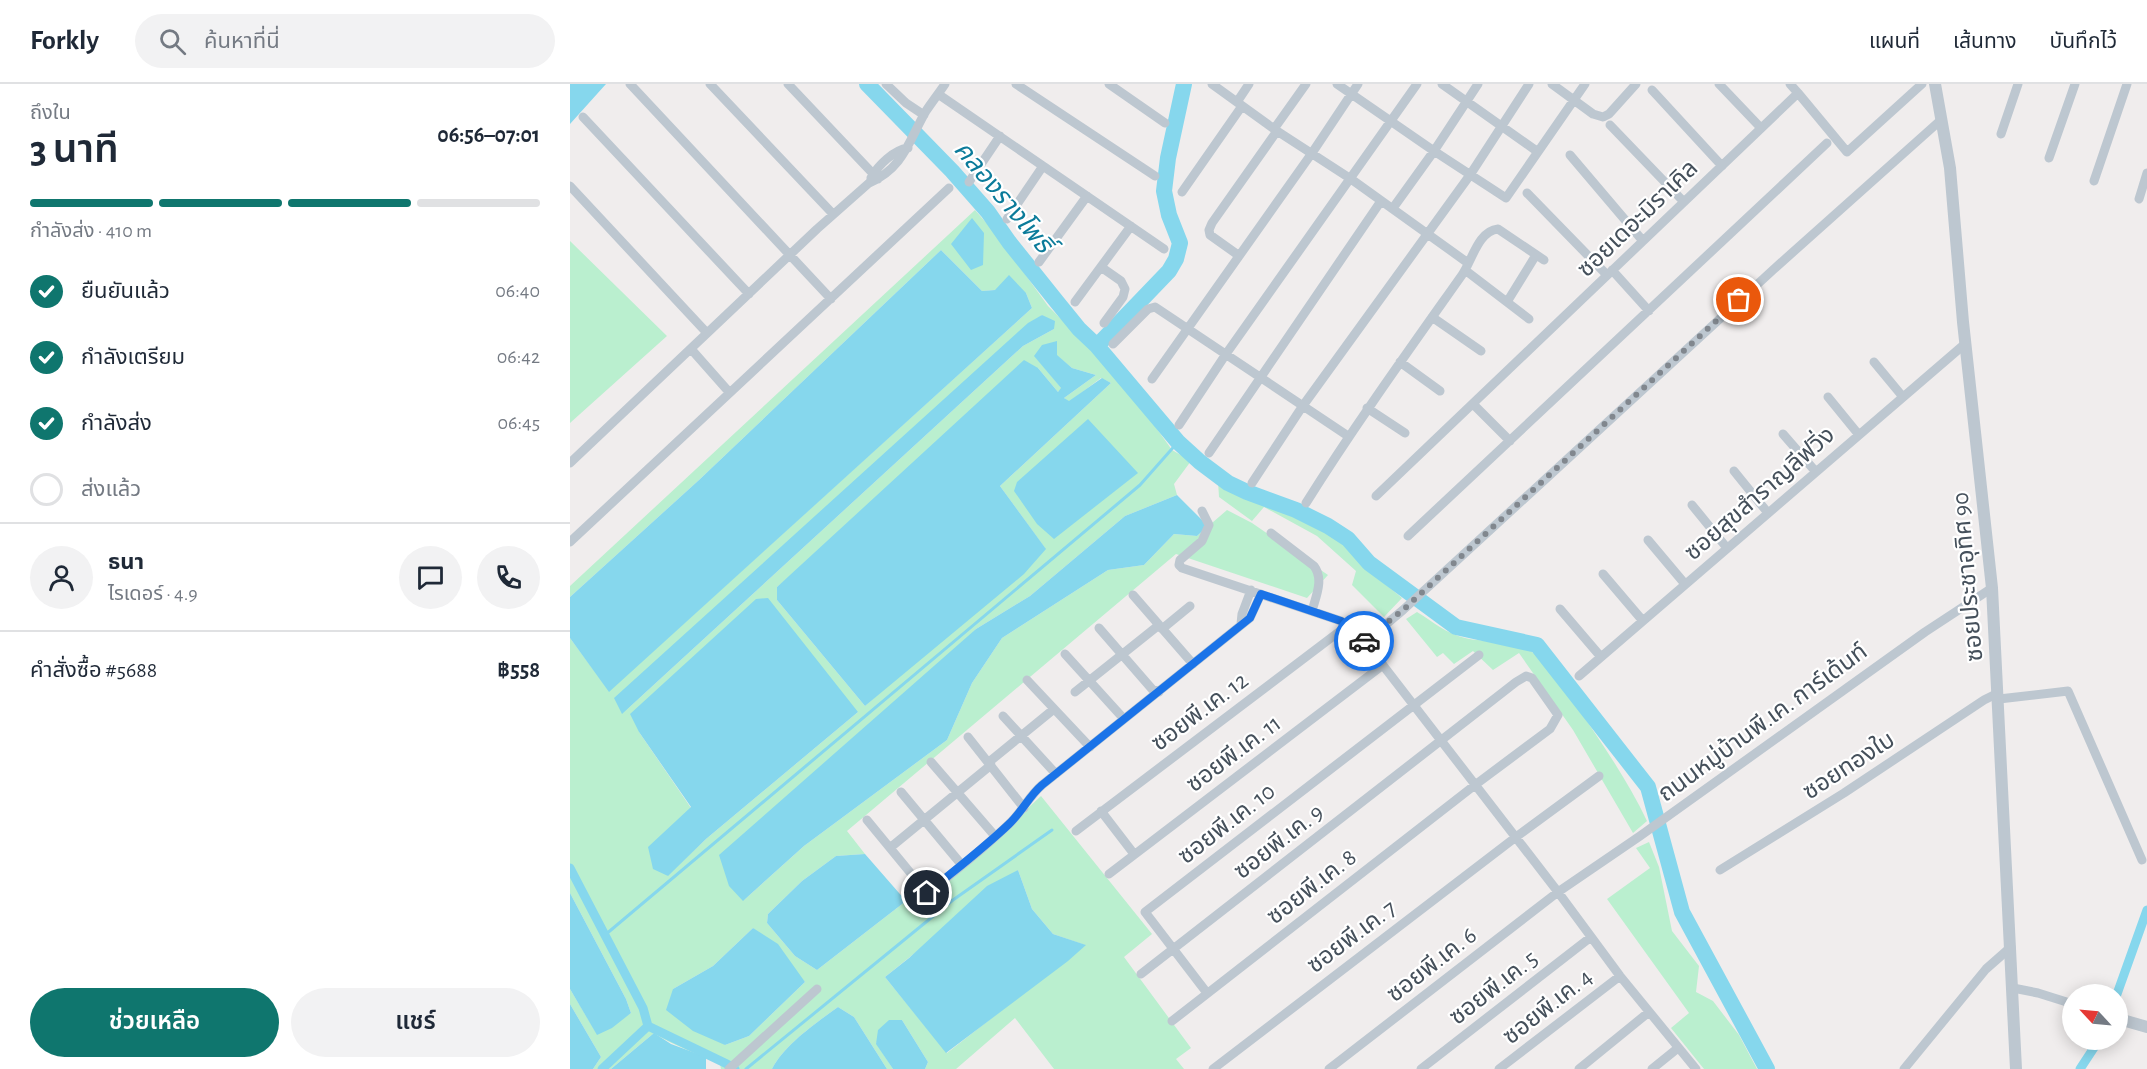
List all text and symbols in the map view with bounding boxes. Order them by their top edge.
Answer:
search box [135,14,555,68]
icon: search [156,25,189,58]
text: Forkly [30,27,99,55]
text: ค้นหาที่นี่ [204,30,280,52]
text: แผนที่ [1869,31,1920,52]
text: เส้นทาง [1953,31,2017,52]
text: บันทึกไว้ [2050,31,2117,52]
text: ถึงใน [30,103,71,123]
text: 06:56–07:01 [437,124,540,146]
text: 3 นาที [30,131,119,170]
water label: คลองรางโพธิ์ [949,134,1064,263]
street label: ซอยเดอะมิราเคิล [1573,156,1703,282]
text: กำลังส่ง · 410 m [30,221,152,241]
pin [1713,274,1764,325]
icon: check [30,275,63,308]
text: ยืนยันแล้ว [81,280,170,302]
text: 06:40 [495,281,540,301]
icon: bag [1722,283,1755,316]
icon: check [30,341,63,374]
text: กำลังเตรียม [81,346,185,368]
text: 06:42 [497,347,540,367]
icon: check [30,407,63,440]
text: กำลังส่ง [81,412,152,434]
text: 06:45 [497,413,540,433]
street label: ซอยสุขสำราญลีฟวิ่ง [1678,419,1841,567]
text: ส่งแล้ว [81,478,141,500]
street label: ซอยประชาอุทิศ 90 [1949,491,1989,663]
button: person [30,546,93,609]
button: chat [399,546,462,609]
button: phone [477,546,540,609]
text: ธนา [108,551,144,573]
text: ไรเดอร์ · 4.9 [108,584,198,604]
courier [1334,611,1394,671]
icon: car [1348,625,1381,658]
street label: ถนนหมู่บ้านพี.เค. การ์เด้นท์ [1652,637,1873,808]
text: คำสั่งซื้อ #5688 [30,659,157,681]
text: ฿558 [497,659,540,681]
street label: ซอยพี.เค. 12 [1147,667,1253,756]
street label: ซอยพี.เค. 11 [1182,710,1286,797]
street label: ซอยทองใบ [1798,726,1899,804]
street label: ซอยพี.เค. 10 [1173,778,1280,869]
street label: ซอยพี.เค. 9 [1229,799,1328,884]
street label: ซอยพี.เค. 8 [1262,844,1361,929]
pin [901,867,952,918]
icon: home [910,876,943,909]
street label: ซอยพี.เค. 7 [1302,895,1401,978]
street label: ซอยพี.เค. 6 [1382,922,1481,1007]
street label: ซอยพี.เค. 5 [1445,946,1543,1030]
street label: ซอยพี.เค. 4 [1498,964,1597,1049]
north arrow [2062,984,2128,1050]
map controls [2062,984,2128,1050]
button: ช่วยเหลือ [30,988,279,1057]
button: แชร์ [291,988,540,1057]

